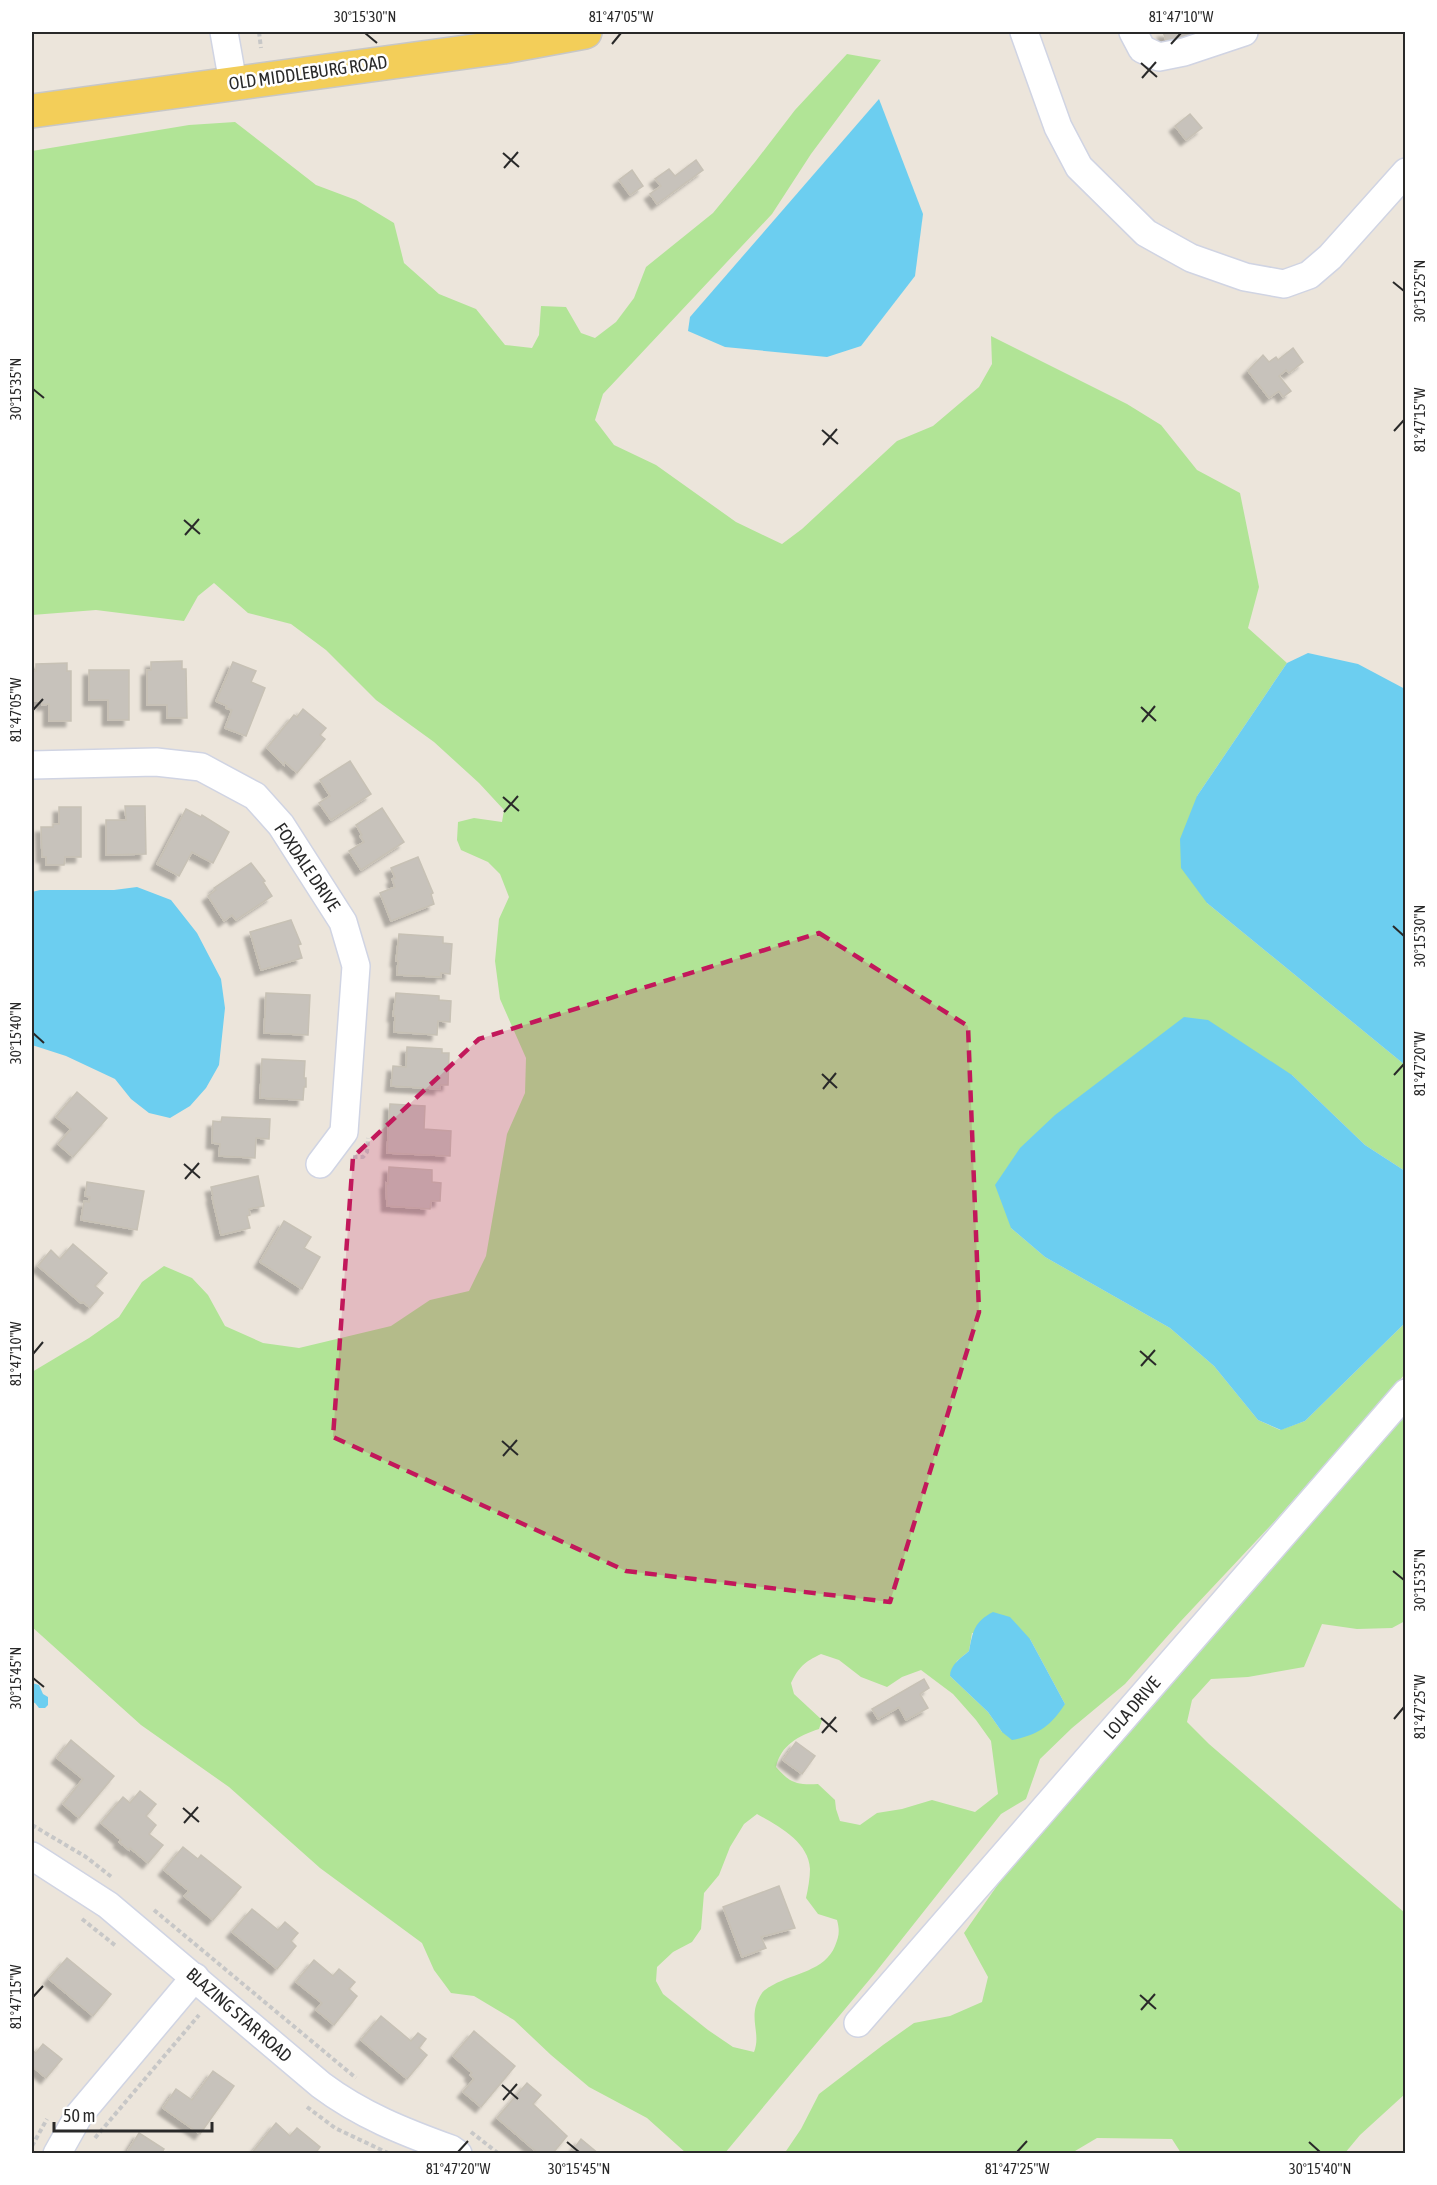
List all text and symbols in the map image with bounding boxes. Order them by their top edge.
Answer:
text: 30°15'30"N [334,8,396,25]
text: 81°47'05"W [589,8,653,25]
text: 81°47'10"W [1149,8,1213,25]
street label: OLD MIDDLEBURG ROAD [227,51,388,94]
text: 30°15'25"N [1411,260,1428,322]
text: 30°15'35"N [7,358,24,420]
text: 81°47'15"W [1411,388,1428,452]
text: 81°47'05"W [7,678,24,742]
street label: FOXDALE DRIVE [270,819,345,915]
text: 30°15'30"N [1411,905,1428,967]
text: 30°15'40"N [7,1002,24,1064]
text: 81°47'20"W [1411,1032,1428,1096]
text: 81°47'10"W [7,1322,24,1386]
text: 30°15'35"N [1411,1549,1428,1611]
text: 30°15'45"N [7,1647,24,1709]
street label: LOLA DRIVE [1099,1672,1165,1743]
text: 81°47'25"W [1411,1675,1428,1739]
street label: BLAZING STAR ROAD [182,1963,296,2066]
text: 81°47'15"W [7,1965,24,2029]
scale bar [54,2095,212,2133]
text: 50 m [63,2105,95,2126]
text: 81°47'20"W [426,2160,490,2177]
text: 30°15'45"N [548,2160,610,2177]
text: 81°47'25"W [985,2160,1049,2177]
text: 30°15'40"N [1289,2160,1351,2177]

